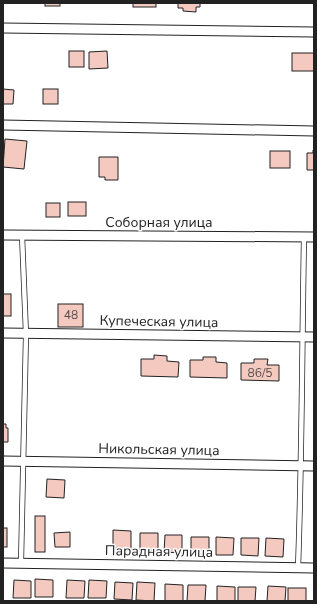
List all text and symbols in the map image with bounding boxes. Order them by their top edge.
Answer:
street label: Соборная улица [105,213,213,232]
house number: 48 [64,307,78,323]
street label: Купеческая улица [99,311,219,332]
house number: 86/5 [248,365,273,381]
street label: Никольская улица [98,439,220,460]
street label: Парадная улица [105,541,213,562]

